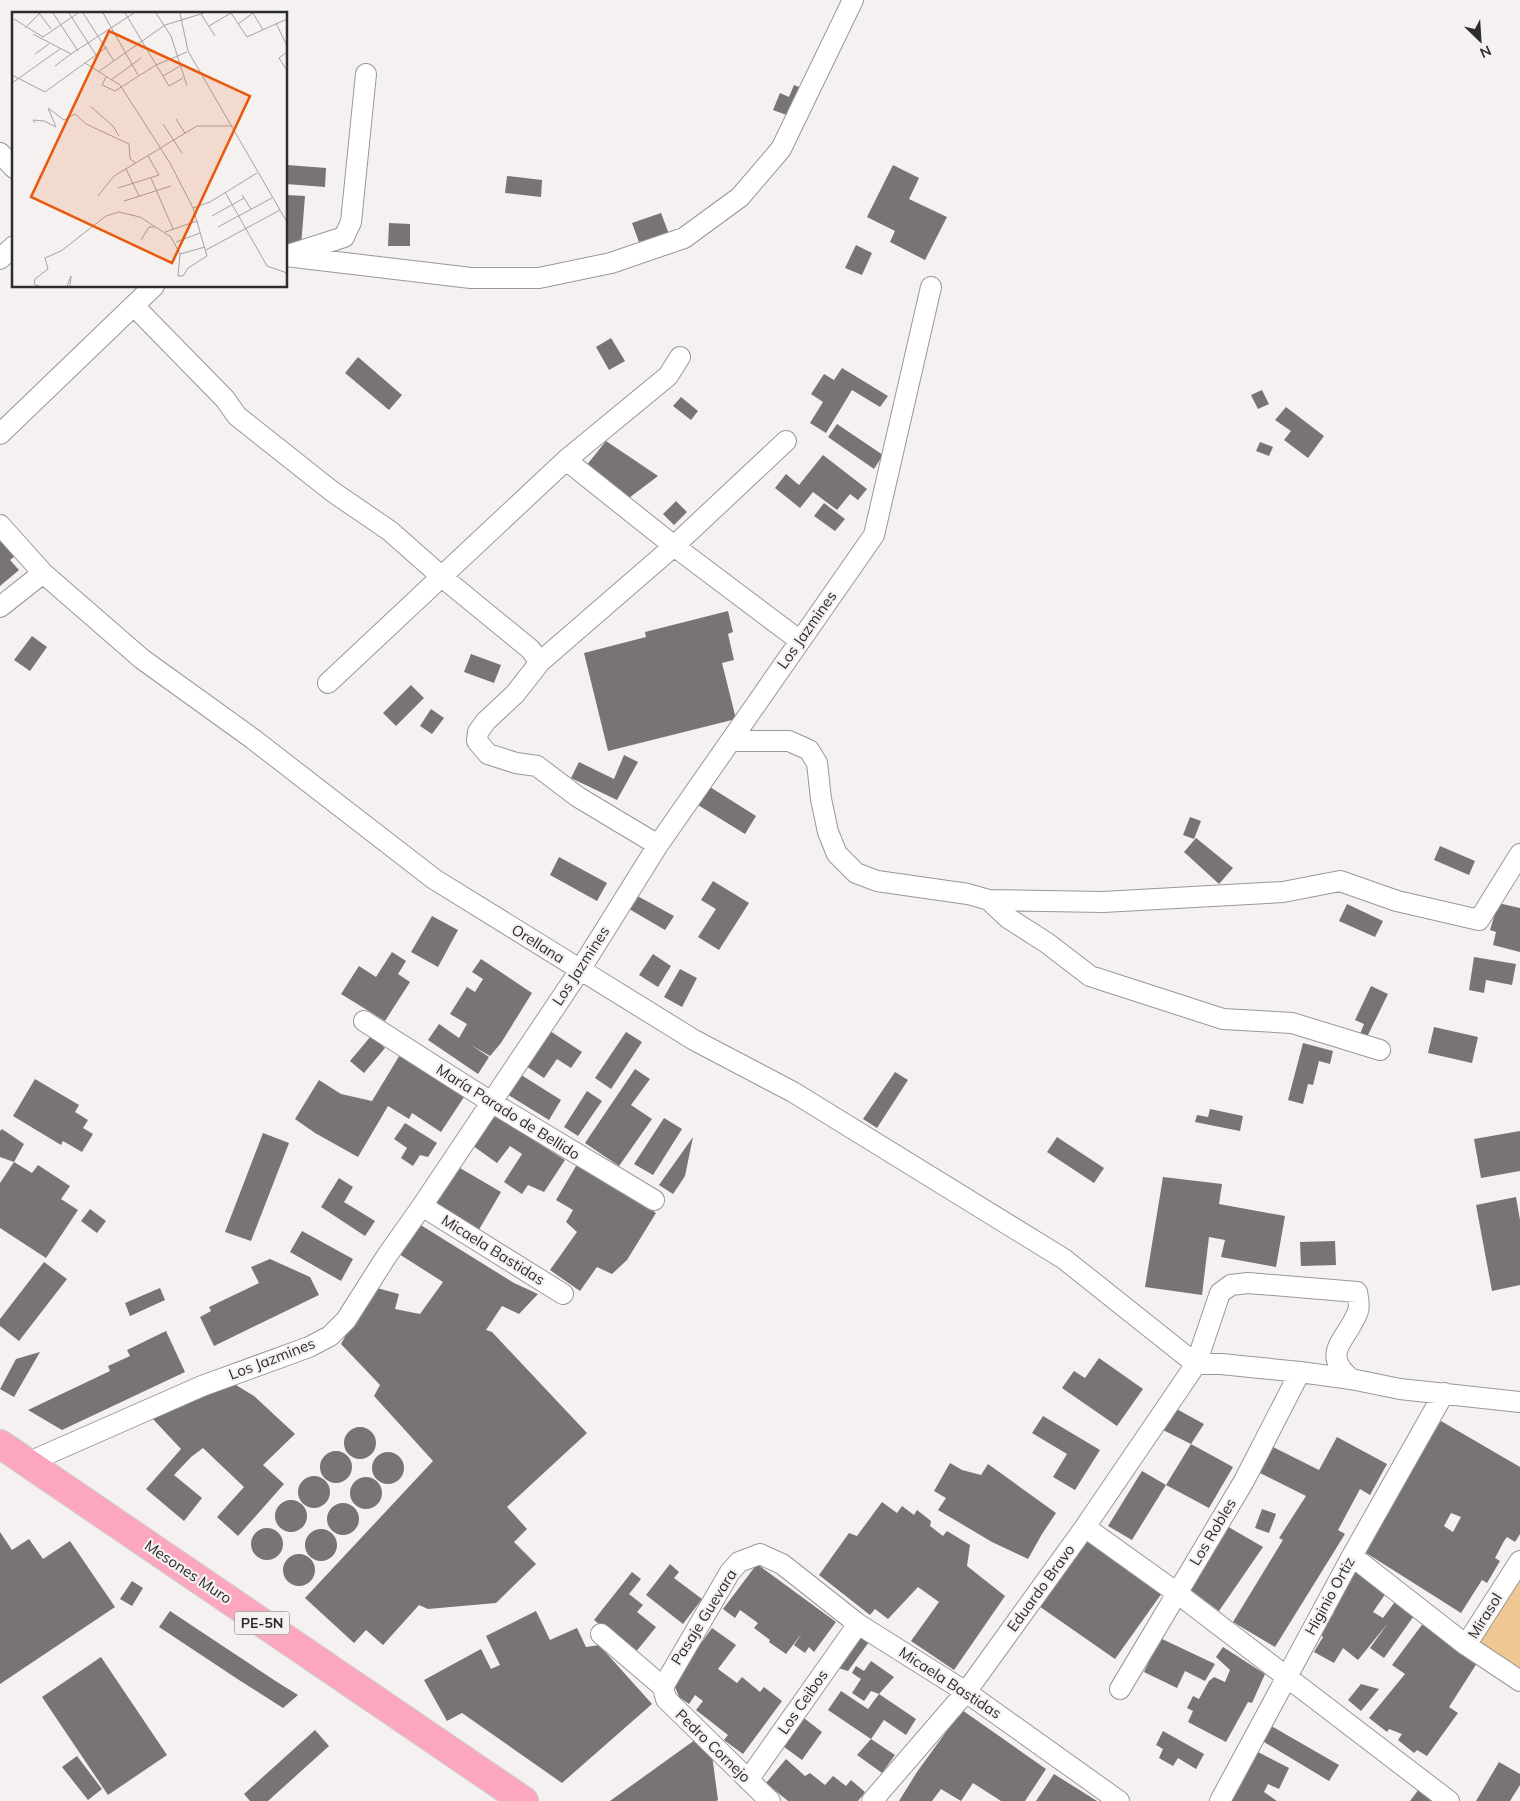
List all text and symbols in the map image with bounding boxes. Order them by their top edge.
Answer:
inset map [12,12,288,288]
north arrow [1455,15,1505,65]
text: N [1477,41,1494,62]
street label: Los Jazmines [773,587,840,672]
street label: Orellana [508,920,568,967]
street label: Los Jazmines [548,922,613,1009]
street label: María Parado de Bellido [433,1060,584,1164]
street label: Micaela Bastidas [438,1210,548,1289]
street label: Los Jazmines [226,1333,318,1384]
street label: Los Robles [1185,1495,1240,1569]
street label: Mesones Muro [141,1536,235,1608]
street label: Eduardo Bravo [1003,1540,1079,1635]
street label: Higinio Ortiz [1300,1553,1359,1638]
street label: Pasaje Guevara [667,1565,741,1668]
street label: Mirasol [1463,1589,1506,1642]
road number: PE-5N [234,1612,290,1635]
street label: Micaela Bastidas [895,1642,1005,1723]
street label: Los Ceibos [773,1666,832,1738]
street label: Pedro Cornejo [672,1705,755,1786]

